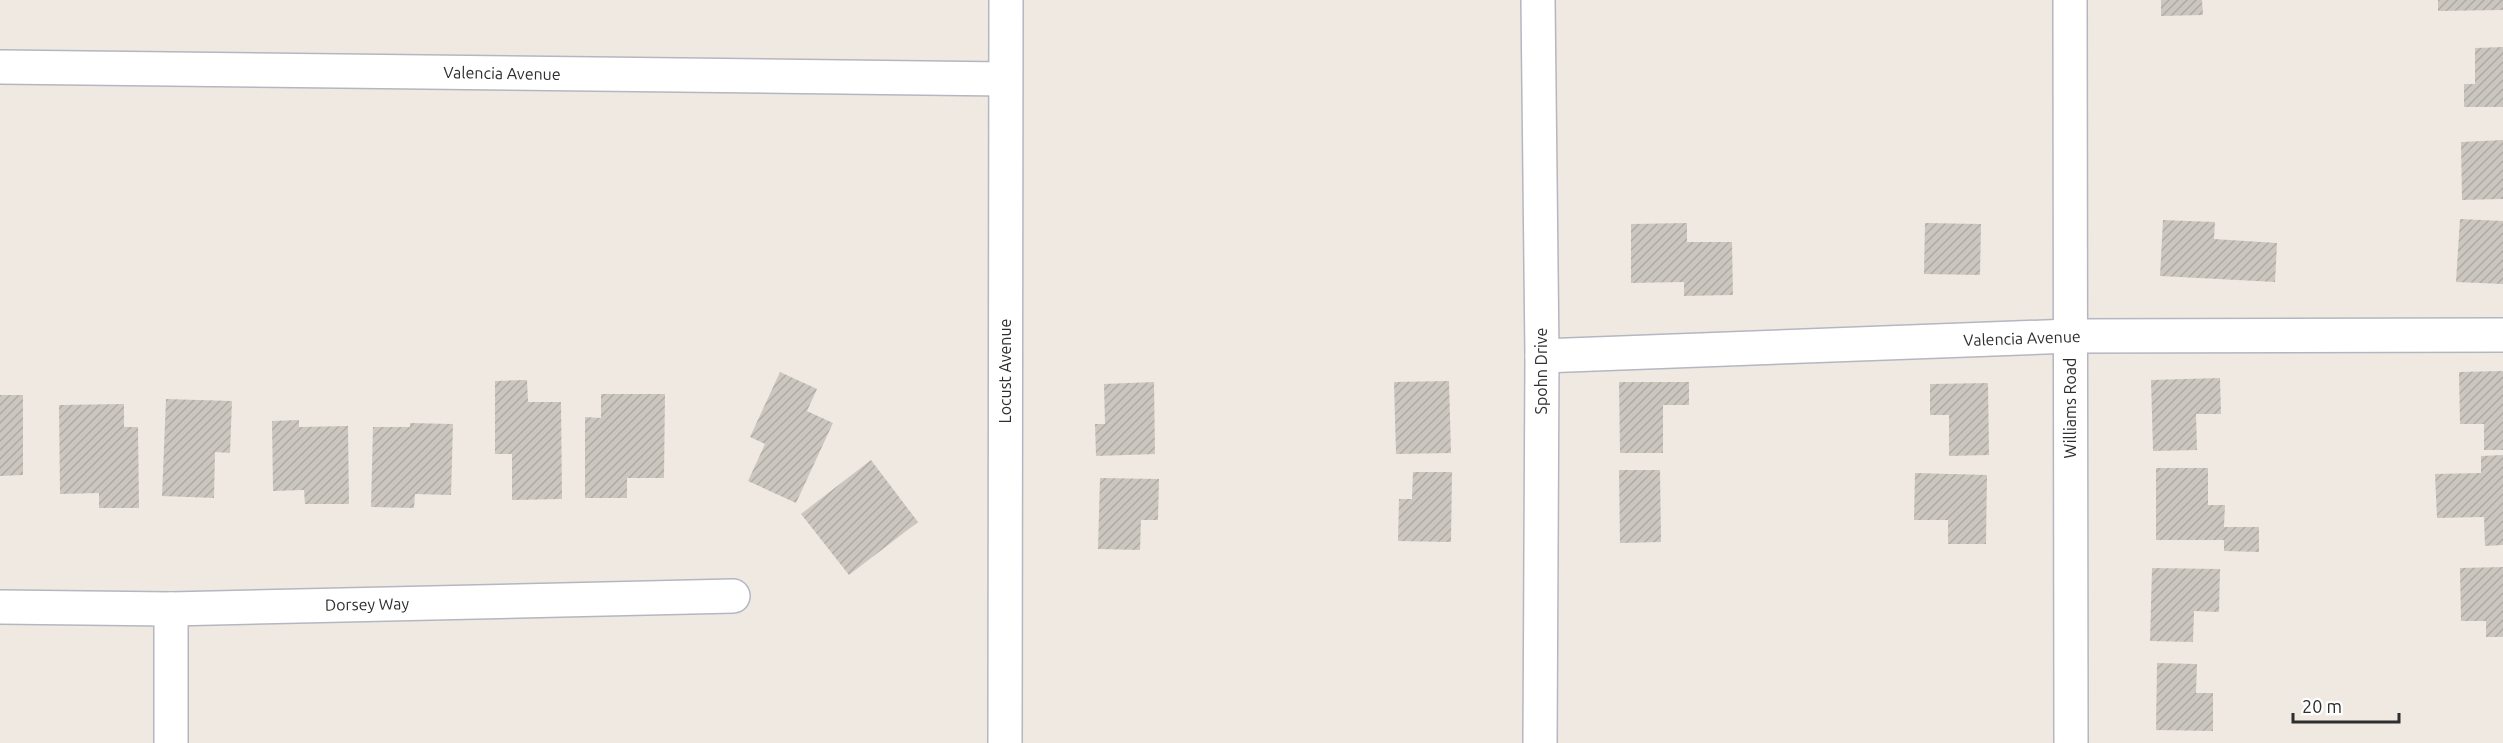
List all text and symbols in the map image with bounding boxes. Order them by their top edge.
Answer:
street label: Valencia Avenue [443,63,561,83]
street label: Locust Avenue [996,319,1014,423]
street label: Valencia Avenue [1963,327,2081,349]
street label: Spohn Drive [1532,328,1550,414]
street label: Williams Road [2061,358,2079,458]
street label: Dorsey Way [325,594,410,614]
scale bar [2293,686,2400,724]
text: 20 m [2302,696,2342,716]

